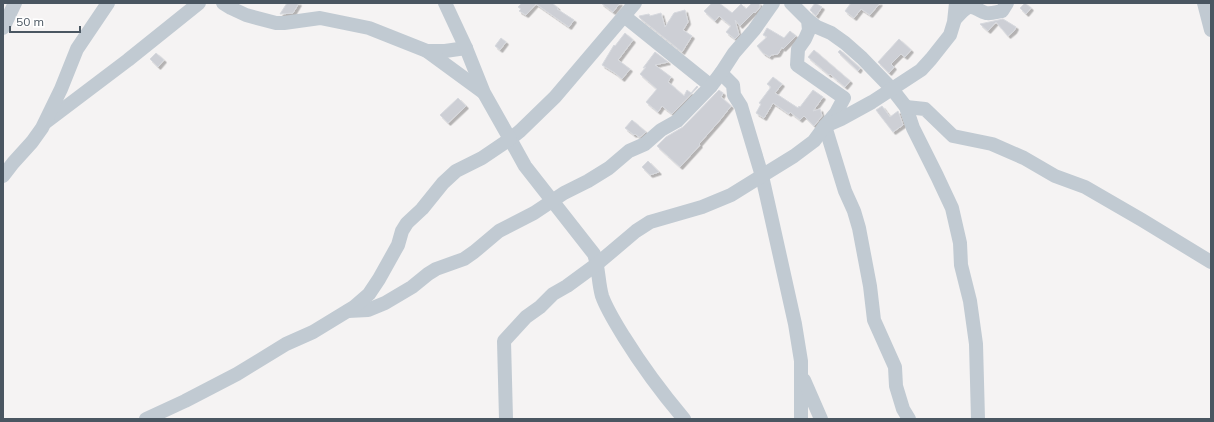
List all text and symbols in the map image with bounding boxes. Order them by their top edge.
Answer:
scale bar [10,8,80,34]
text: 50 m [16,14,44,29]

